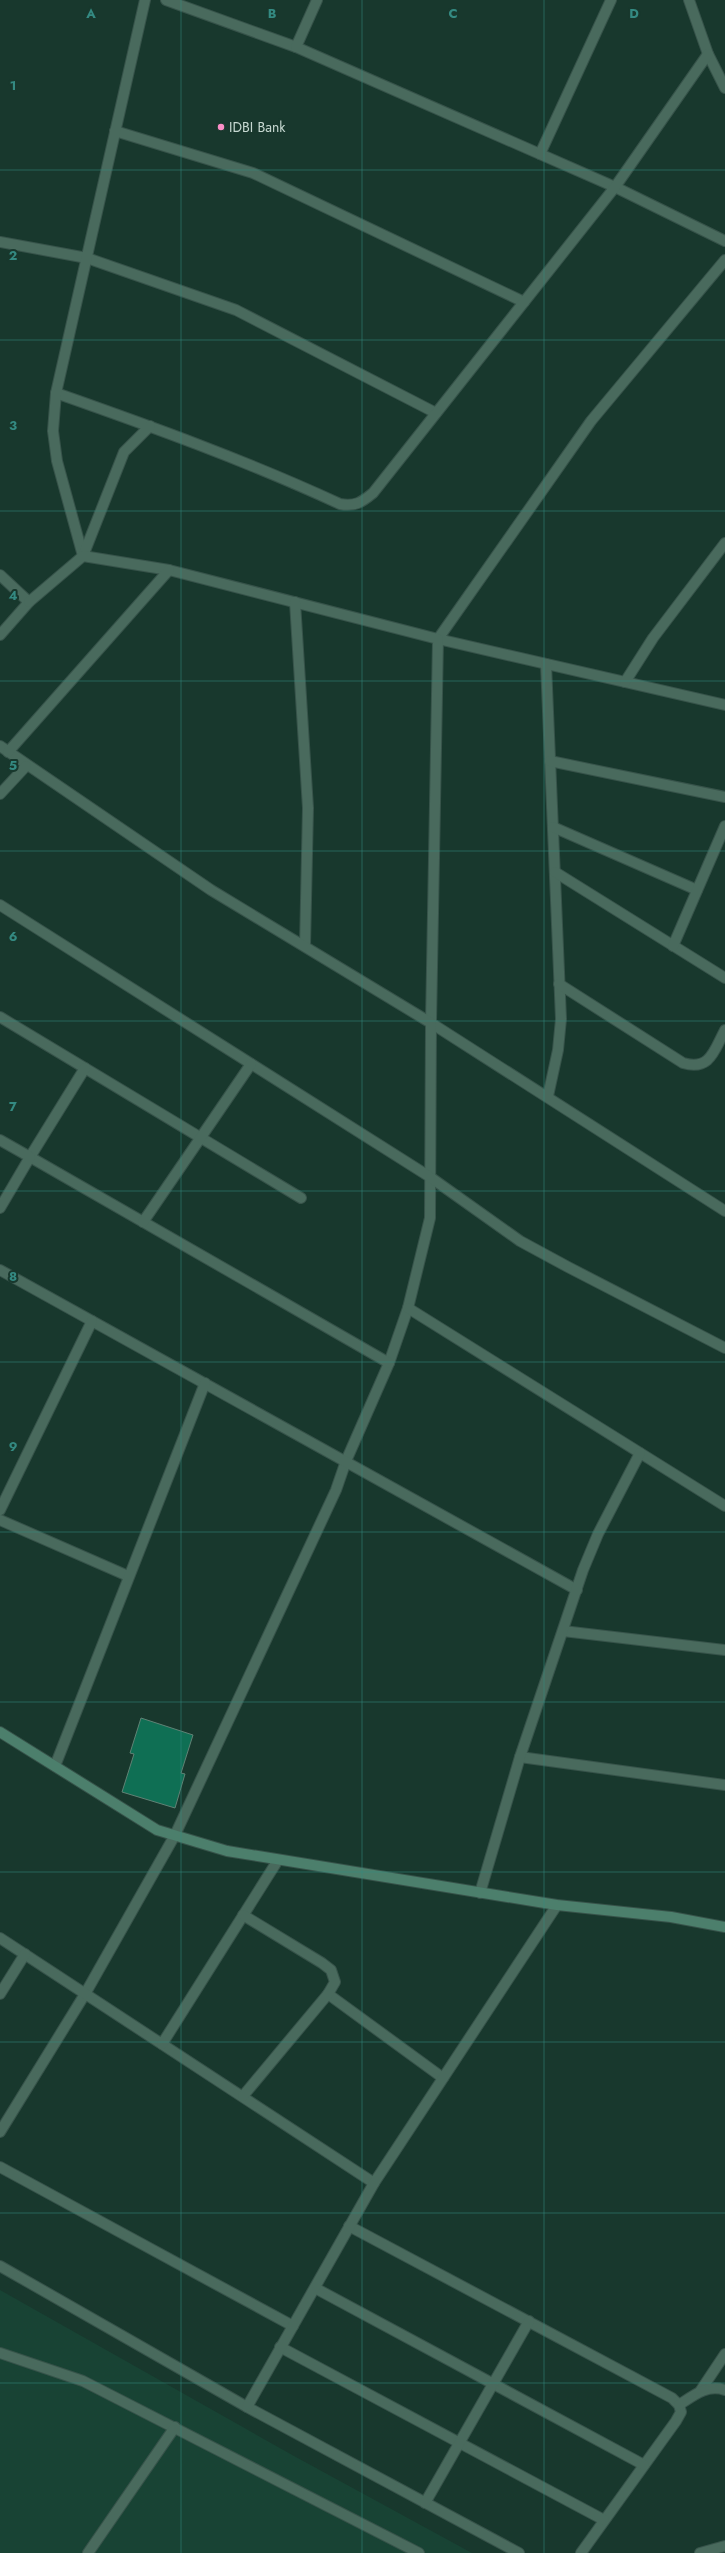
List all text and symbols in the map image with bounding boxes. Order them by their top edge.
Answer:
text: A [85,4,96,23]
text: B [268,4,277,23]
text: C [448,4,458,23]
text: D [629,4,639,23]
text: 1 [10,76,16,95]
place label: IDBI Bank [229,117,286,137]
marker: IDBI Bank [216,122,226,132]
text: 2 [9,246,17,265]
text: 3 [9,416,17,435]
text: 4 [8,586,18,605]
text: 5 [9,756,17,775]
text: 6 [9,927,18,946]
text: 7 [9,1097,17,1116]
text: 8 [9,1267,17,1286]
text: 9 [9,1437,18,1456]

